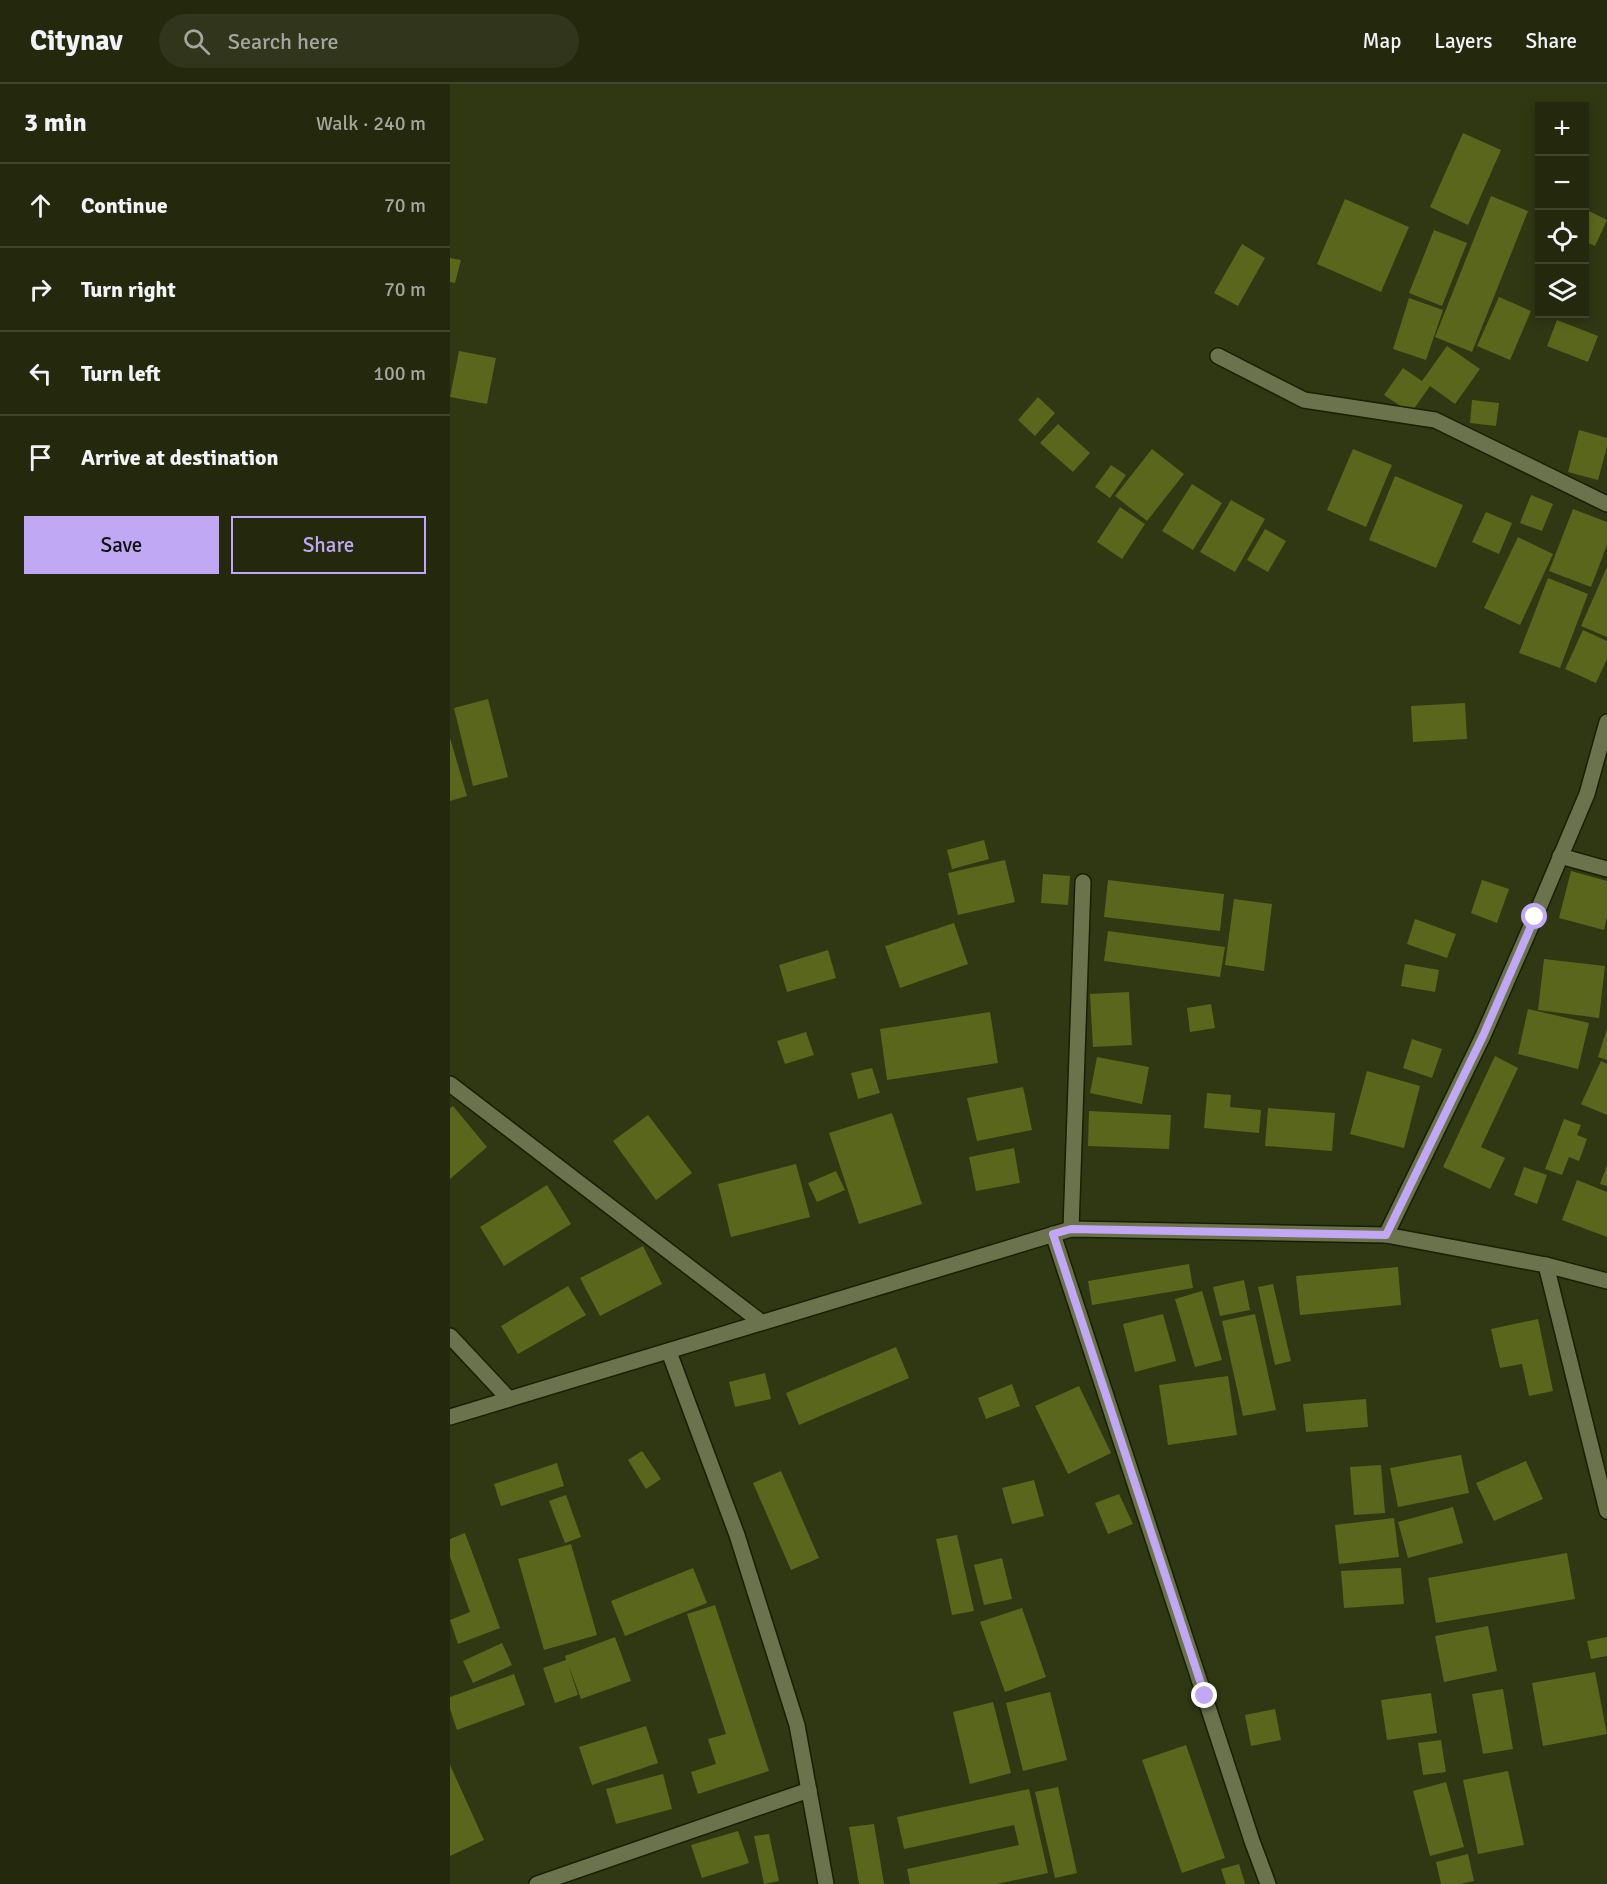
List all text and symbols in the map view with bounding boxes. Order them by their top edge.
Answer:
search box [159,14,579,68]
text: Citynav [30,24,123,58]
icon: search [180,25,213,58]
text: Search here [228,28,339,55]
text: Map [1363,28,1401,54]
text: Layers [1434,28,1492,54]
text: Share [1525,28,1577,54]
map controls [1535,102,1589,318]
button: + [1535,102,1589,156]
text: 3 min [24,107,87,139]
text: Walk · 240 m [316,111,426,136]
button: − [1535,156,1589,210]
icon: ahead [24,189,57,222]
text: Continue [81,192,168,219]
text: 70 m [384,193,426,218]
button: locate [1535,210,1589,264]
button: layers [1535,264,1589,318]
icon: right [24,273,57,306]
text: Turn right [81,276,176,303]
text: 70 m [384,277,426,302]
icon: left [24,357,57,390]
text: Turn left [81,360,161,387]
text: 100 m [373,361,426,386]
icon: arrive [24,441,57,474]
text: Arrive at destination [81,444,278,471]
button: Save [24,516,219,574]
button: Share [231,516,426,574]
route start [1521,903,1547,929]
route end [1191,1682,1217,1708]

